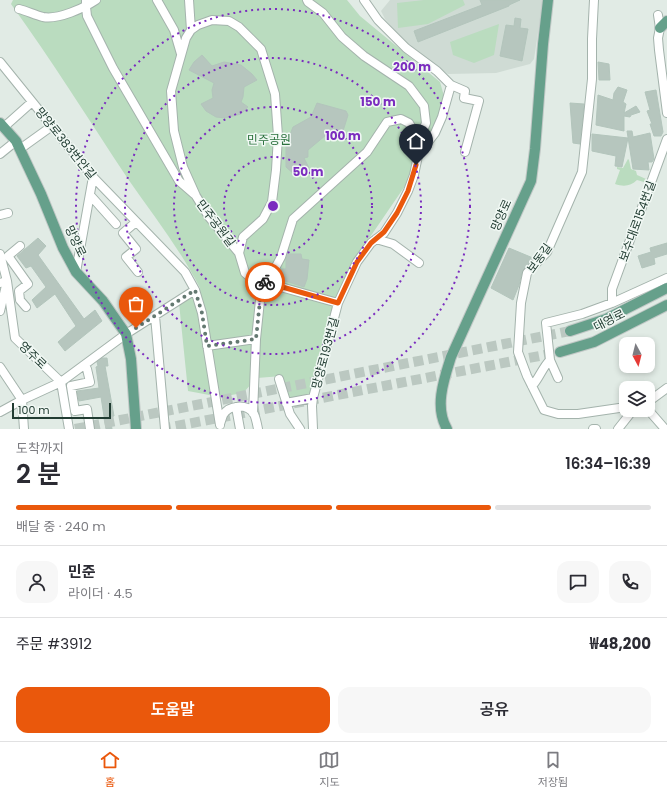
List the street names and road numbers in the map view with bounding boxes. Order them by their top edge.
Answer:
street label: 망양로383번안길 [32,103,100,183]
street label: 보수대로154번길 [614,178,660,264]
street label: 민주공원길 [193,196,239,250]
street label: 망양로 [486,196,516,234]
street label: 망양로 [61,222,91,260]
street label: 보동길 [522,240,556,276]
street label: 대영로 [590,305,628,335]
street label: 망양로193번길 [307,315,343,391]
street label: 영주로 [15,337,51,373]

